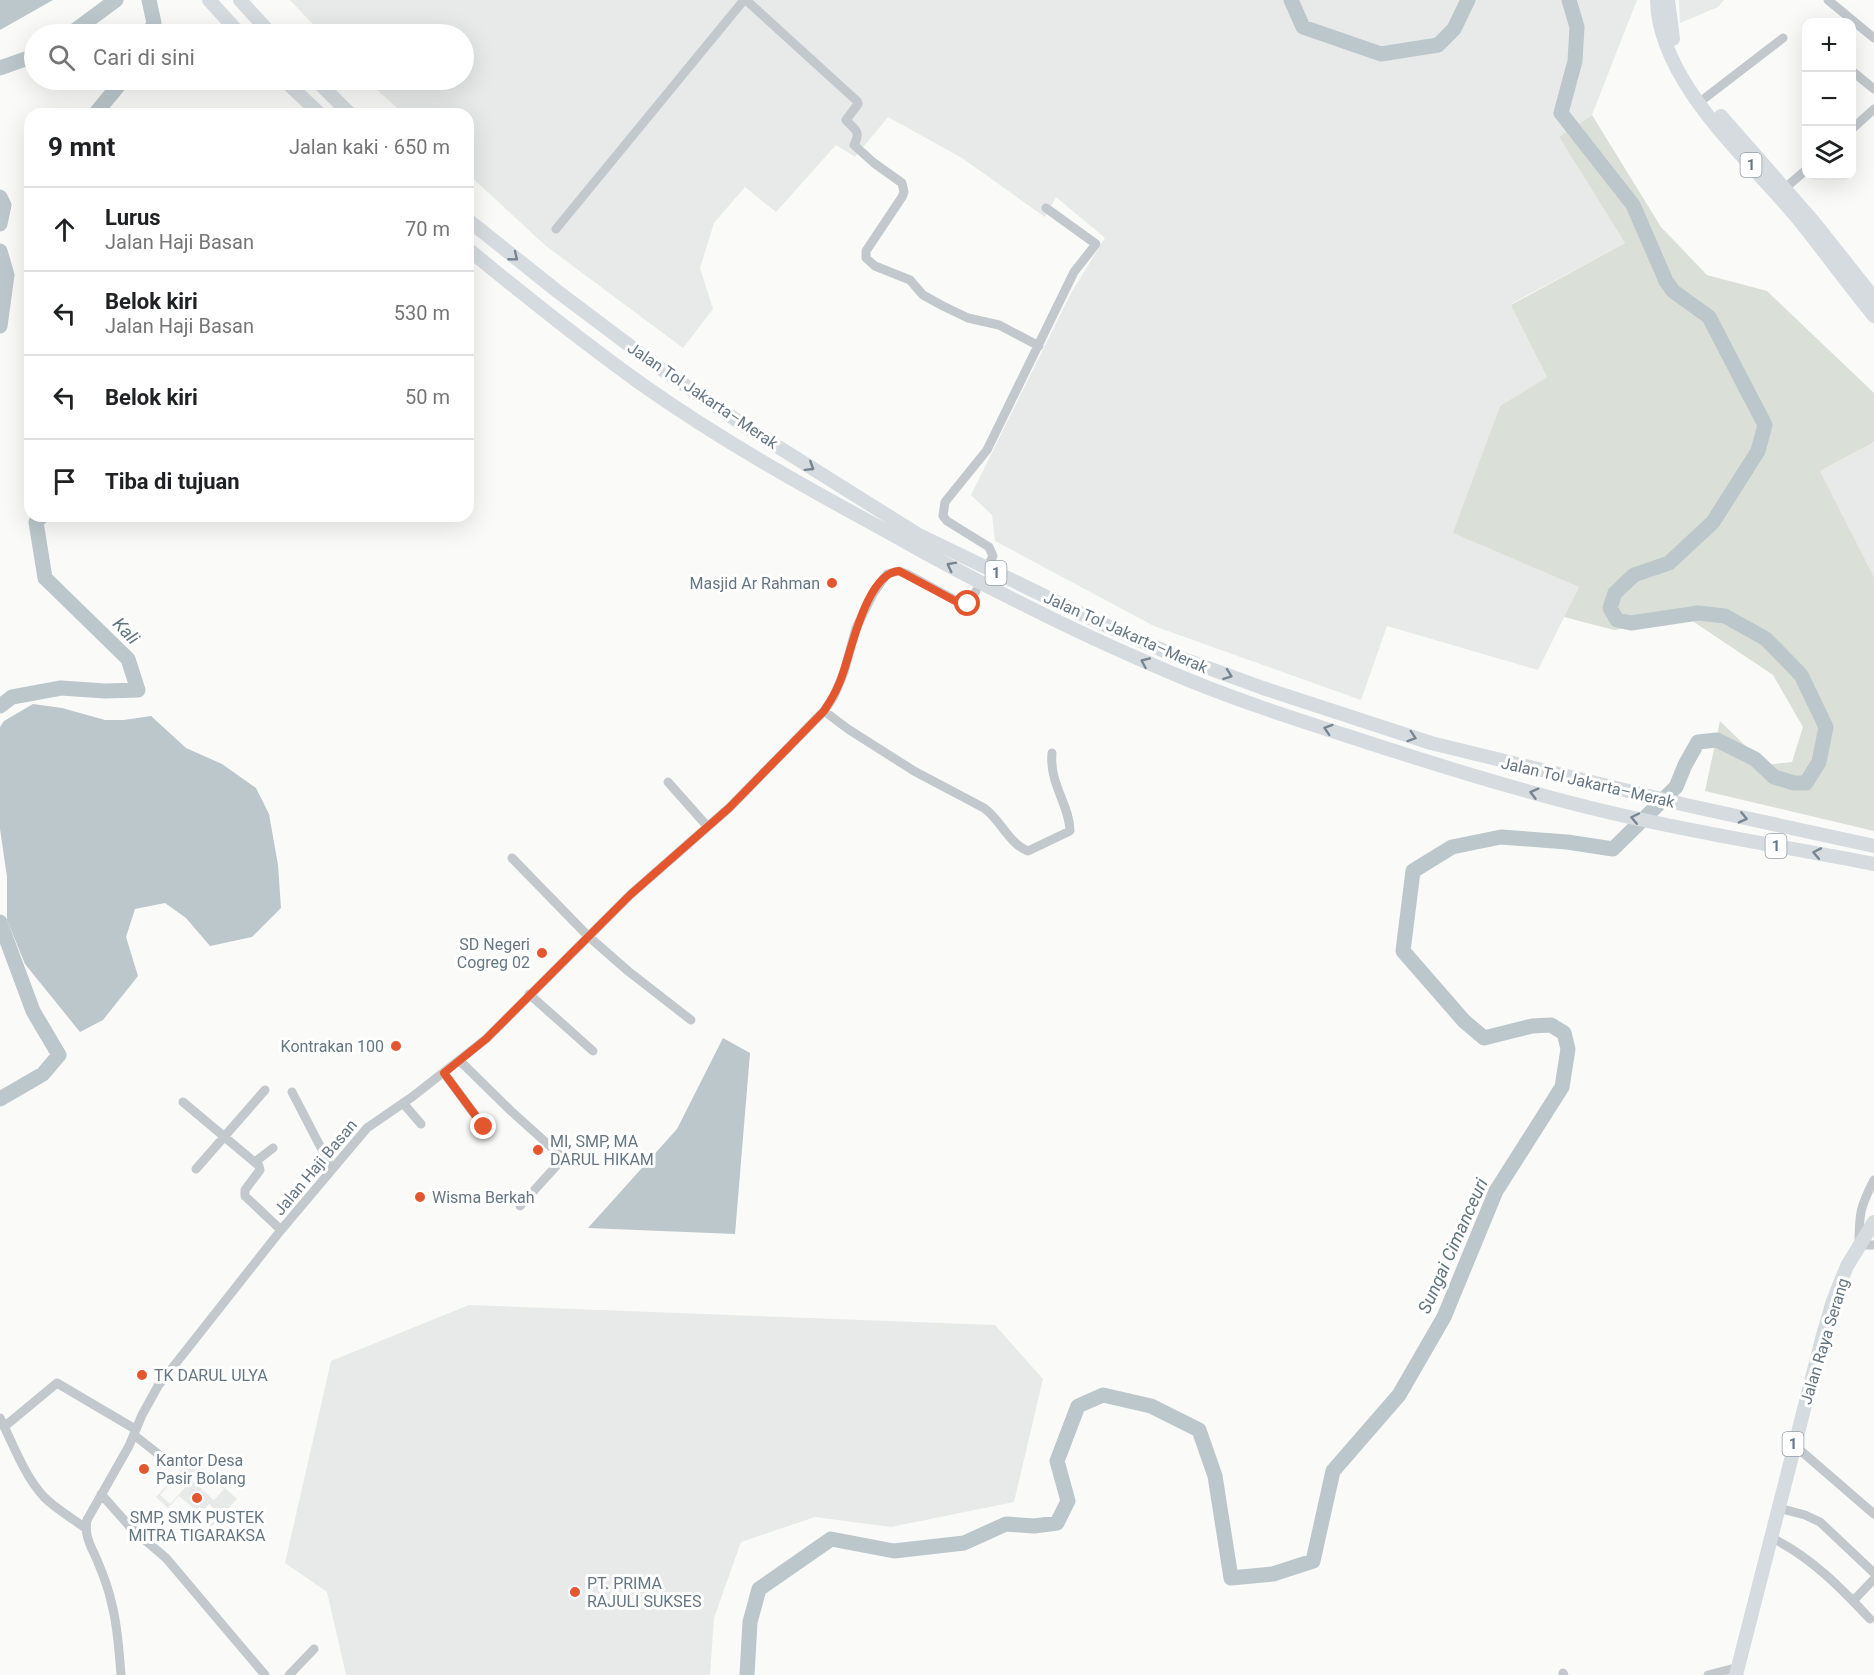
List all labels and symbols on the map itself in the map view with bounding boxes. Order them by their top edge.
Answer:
road number: 1 [1740,153,1762,177]
one-way arrow [507,249,518,260]
street label: Jalan Tol Jakarta–Merak [624,338,782,453]
one-way arrow [803,459,814,470]
road number: 1 [986,561,1006,585]
one-way arrow [947,562,958,574]
place label: Masjid Ar Rahman [690,574,820,593]
marker: Masjid Ar Rahman [825,576,839,590]
street label: Jalan Tol Jakarta–Merak [1041,588,1211,678]
route start [954,590,980,616]
water label: Kali [109,613,144,649]
one-way arrow [1141,657,1152,669]
one-way arrow [1221,668,1232,680]
one-way arrow [1323,724,1334,737]
one-way arrow [1406,730,1417,742]
street label: Jalan Tol Jakarta–Merak [1499,753,1677,812]
one-way arrow [1530,787,1540,800]
one-way arrow [1738,811,1748,824]
one-way arrow [1630,812,1640,825]
road number: 1 [1766,834,1786,858]
one-way arrow [1812,847,1822,860]
place label: SD Negeri Cogreg 02 [457,935,530,972]
marker: SD Negeri Cogreg 02 [535,946,549,960]
place label: Kontrakan 100 [281,1037,384,1056]
marker: Kontrakan 100 [389,1039,403,1053]
route end [470,1113,496,1139]
street label: Jalan Haji Basan [270,1116,361,1219]
place label: MI, SMP, MA DARUL HIKAM [550,1132,654,1169]
marker: MI, SMP, MA DARUL HIKAM [531,1143,545,1157]
water label: Sungai Cimanceuri [1413,1174,1492,1317]
place label: Wisma Berkah [432,1188,535,1207]
marker: Wisma Berkah [413,1190,427,1204]
street label: Jalan Raya Serang [1796,1276,1853,1407]
place label: TK DARUL ULYA [154,1366,268,1385]
marker: TK DARUL ULYA [135,1368,149,1382]
road number: 1 [1782,1432,1804,1456]
place label: Kantor Desa Pasir Bolang [156,1451,246,1488]
marker: Kantor Desa Pasir Bolang [137,1462,151,1476]
marker: SMP, SMK PUSTEK MITRA TIGARAKSA [190,1491,204,1505]
place label: SMP, SMK PUSTEK MITRA TIGARAKSA [128,1508,266,1545]
place label: PT. PRIMA RAJULI SUKSES [587,1574,701,1611]
marker: PT. PRIMA RAJULI SUKSES [568,1585,582,1599]

